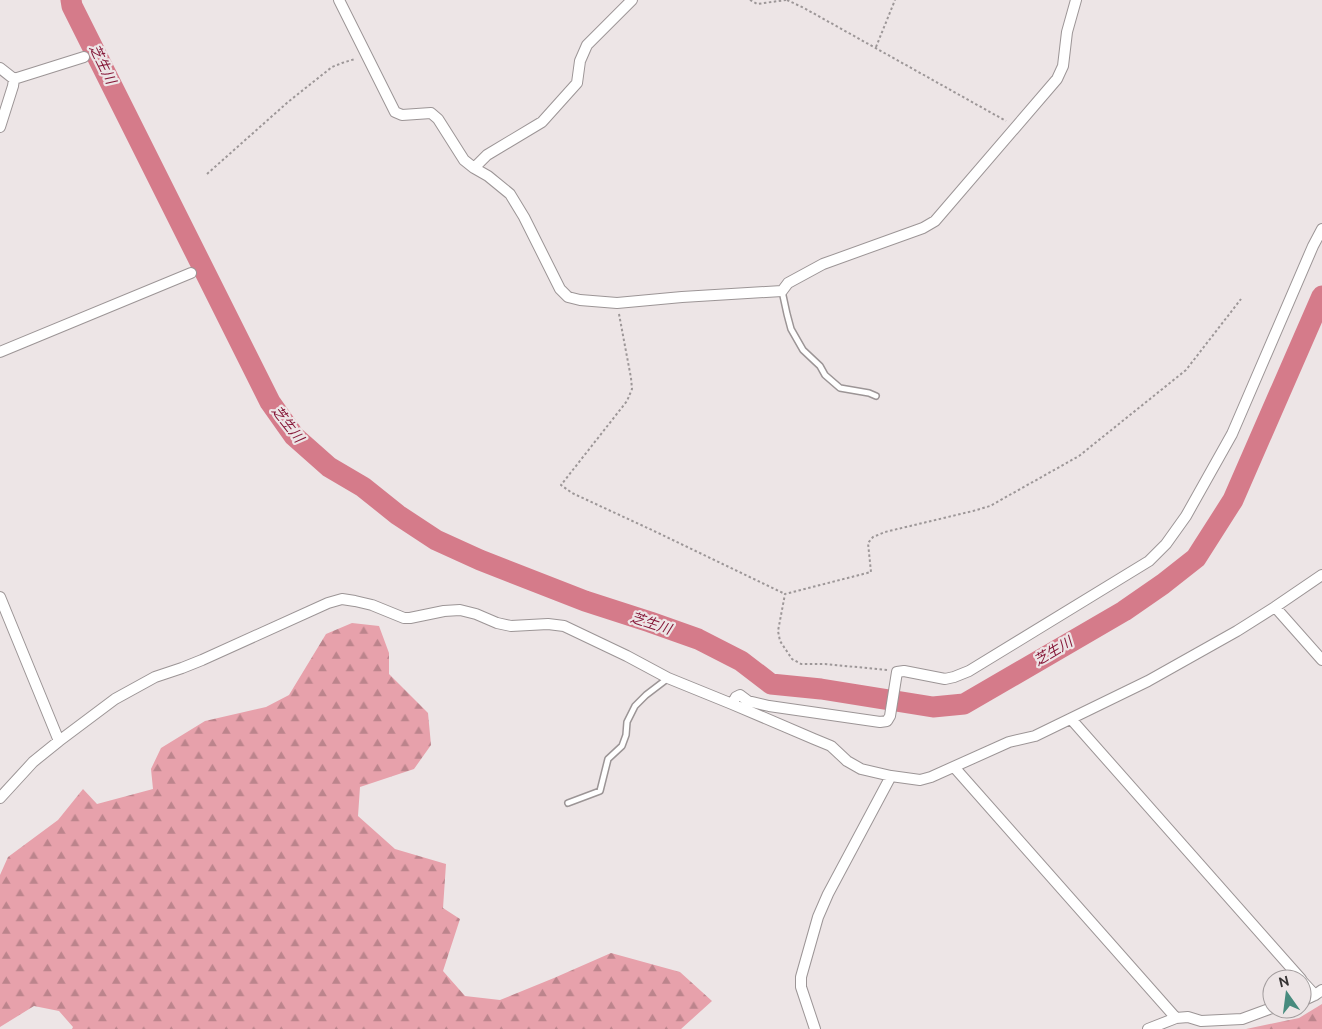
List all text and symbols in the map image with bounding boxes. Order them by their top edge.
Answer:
water label: 芝生川 [87,42,120,88]
water label: 芝生川 [269,403,308,447]
water label: 芝生川 [629,609,675,638]
water label: 芝生川 [1031,632,1077,669]
north arrow [1262,969,1312,1019]
text: N [1277,972,1291,990]

